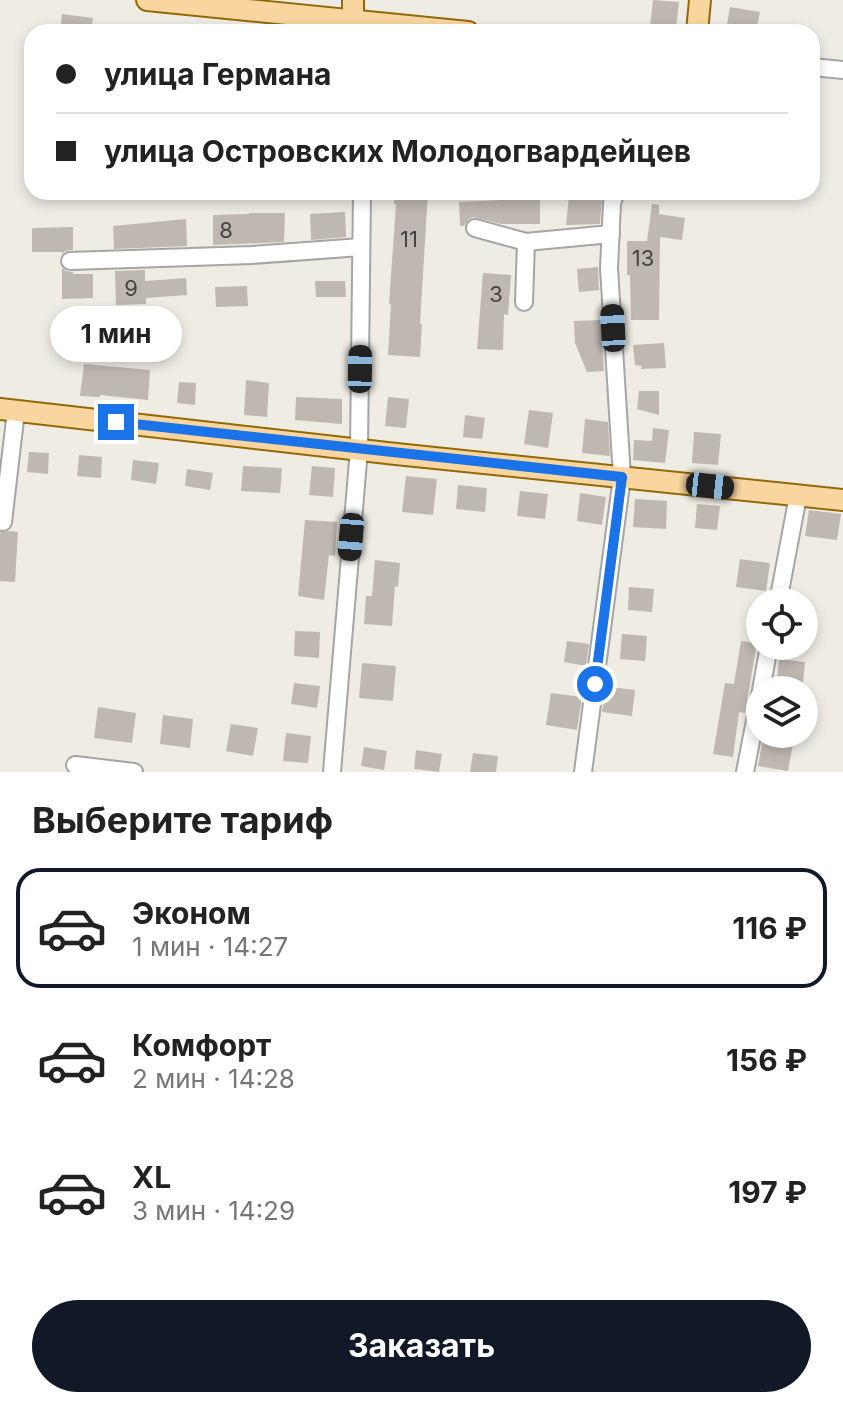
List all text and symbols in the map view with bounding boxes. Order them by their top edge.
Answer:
text: улица Германа [104,56,332,92]
text: улица Островских Молодогвардейцев [104,133,691,169]
house number: 8 [219,217,233,243]
house number: 11 [400,226,418,252]
house number: 13 [632,245,654,271]
house number: 9 [124,275,138,301]
house number: 3 [489,281,503,307]
car [600,303,626,353]
callout: 1 мин [50,306,182,362]
text: 1 мин [81,318,151,349]
car [348,345,372,393]
route end [98,404,134,440]
car [685,472,735,500]
car [337,512,365,562]
map controls [746,588,818,748]
button: locate [746,588,818,660]
route start [577,666,613,702]
button: layers [746,676,818,748]
text: Выберите тариф [32,798,333,842]
icon: car [36,892,108,964]
text: Эконом [132,895,251,931]
text: 116 ₽ [732,910,807,946]
text: 1 мин · 14:27 [132,931,288,962]
icon: car [36,1024,108,1096]
text: Комфорт [132,1027,271,1063]
text: 156 ₽ [726,1042,807,1078]
text: 2 мин · 14:28 [132,1063,295,1094]
icon: car [36,1156,108,1228]
text: XL [132,1159,171,1195]
text: 197 ₽ [728,1174,807,1210]
text: 3 мин · 14:29 [132,1195,295,1226]
button: Заказать [32,1300,811,1392]

